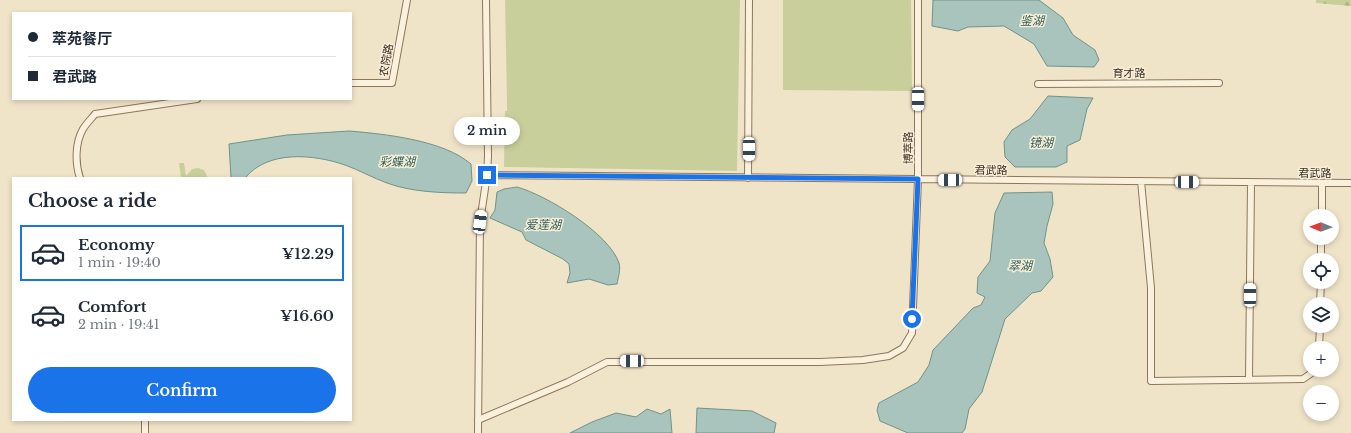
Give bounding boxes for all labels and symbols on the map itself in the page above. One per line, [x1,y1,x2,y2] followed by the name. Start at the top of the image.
[1020,13,1046,28] water label: 鉴湖
[376,43,396,77] street label: 农院路
[1113,66,1146,80] street label: 育才路
[912,87,924,111] car
[454,117,520,145] callout: 2 min
[901,132,915,165] street label: 博萃路
[1029,135,1055,150] water label: 镜湖
[743,137,755,161] car
[379,154,417,169] water label: 彩蝶湖
[974,163,1008,177] street label: 君武路
[478,166,496,184] route end
[1299,166,1332,180] street label: 君武路
[938,174,962,186] car
[1175,176,1199,188] car
[472,209,488,235] car
[1303,209,1339,245] north arrow
[525,217,563,232] water label: 爱莲湖
[1008,258,1034,273] water label: 翠湖
[1244,283,1256,307] car
[903,310,921,328] route start
[620,355,644,367] car

